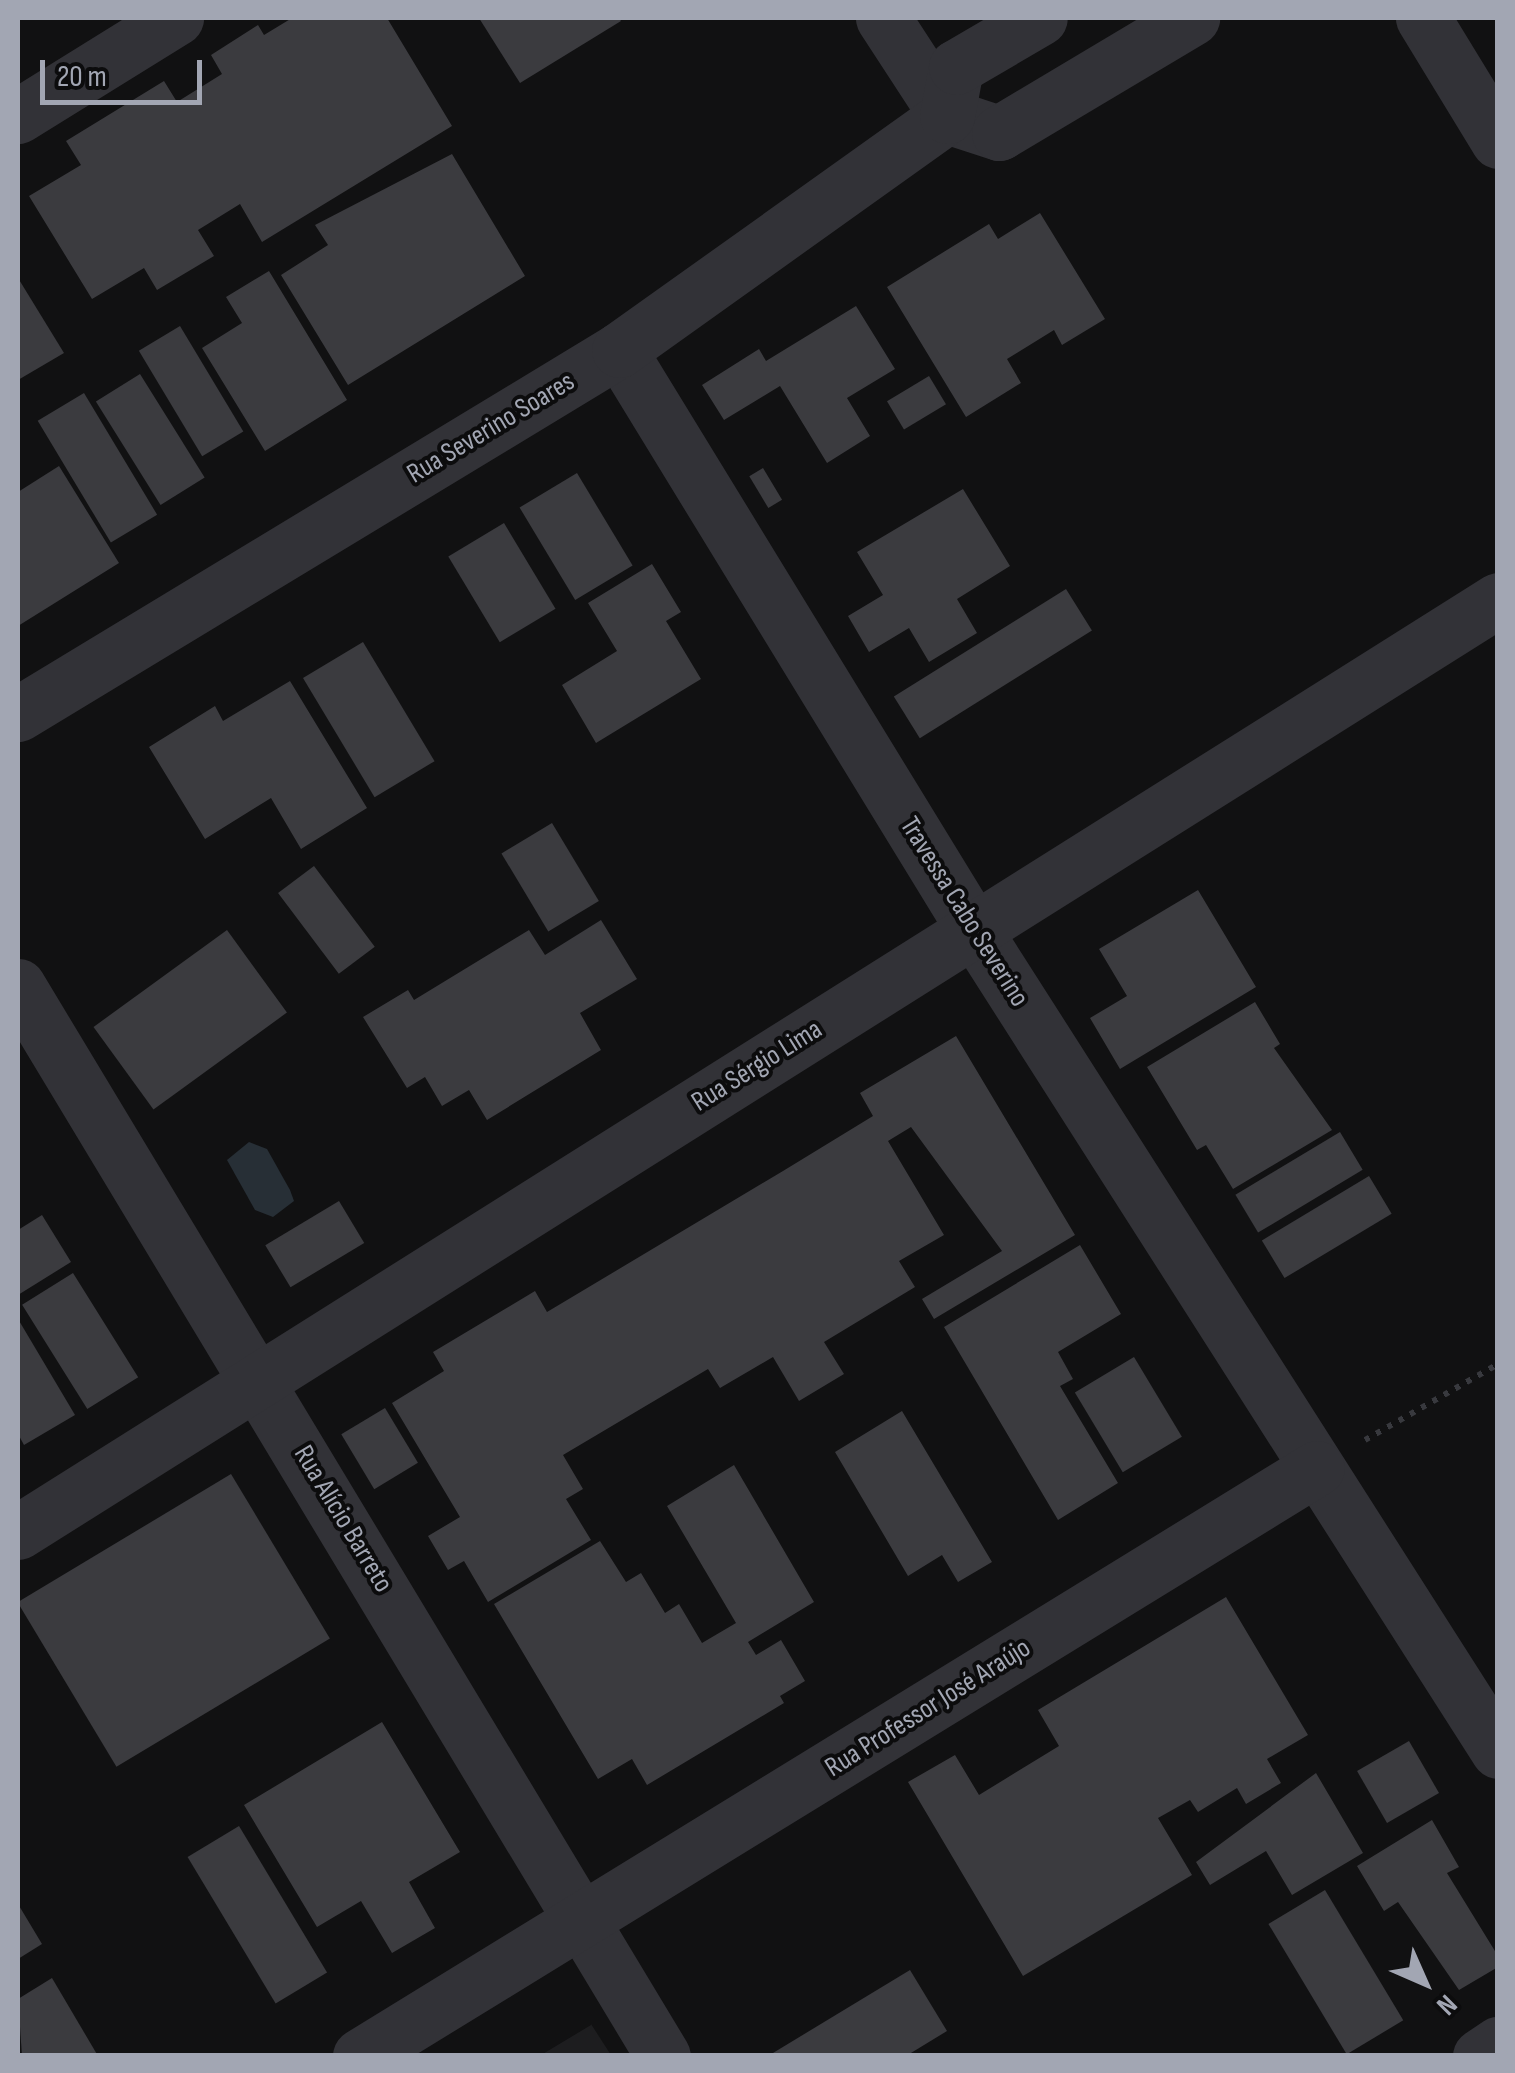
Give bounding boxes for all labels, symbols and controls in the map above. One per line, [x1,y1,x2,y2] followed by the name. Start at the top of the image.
[45,40,208,102] scale bar
[57,59,107,95] text: 20 m
[401,365,581,491] street label: Rua Severino Soares
[892,811,1036,1013] street label: Travessa Cabo Severino
[686,1013,828,1119] street label: Rua Sérgio Lima
[286,1440,400,1598] street label: Rua Alício Barreto
[819,1631,1037,1785] street label: Rua Professor José Araújo
[1375,1933,1475,2033] north arrow
[1430,1988,1464,2022] text: N

